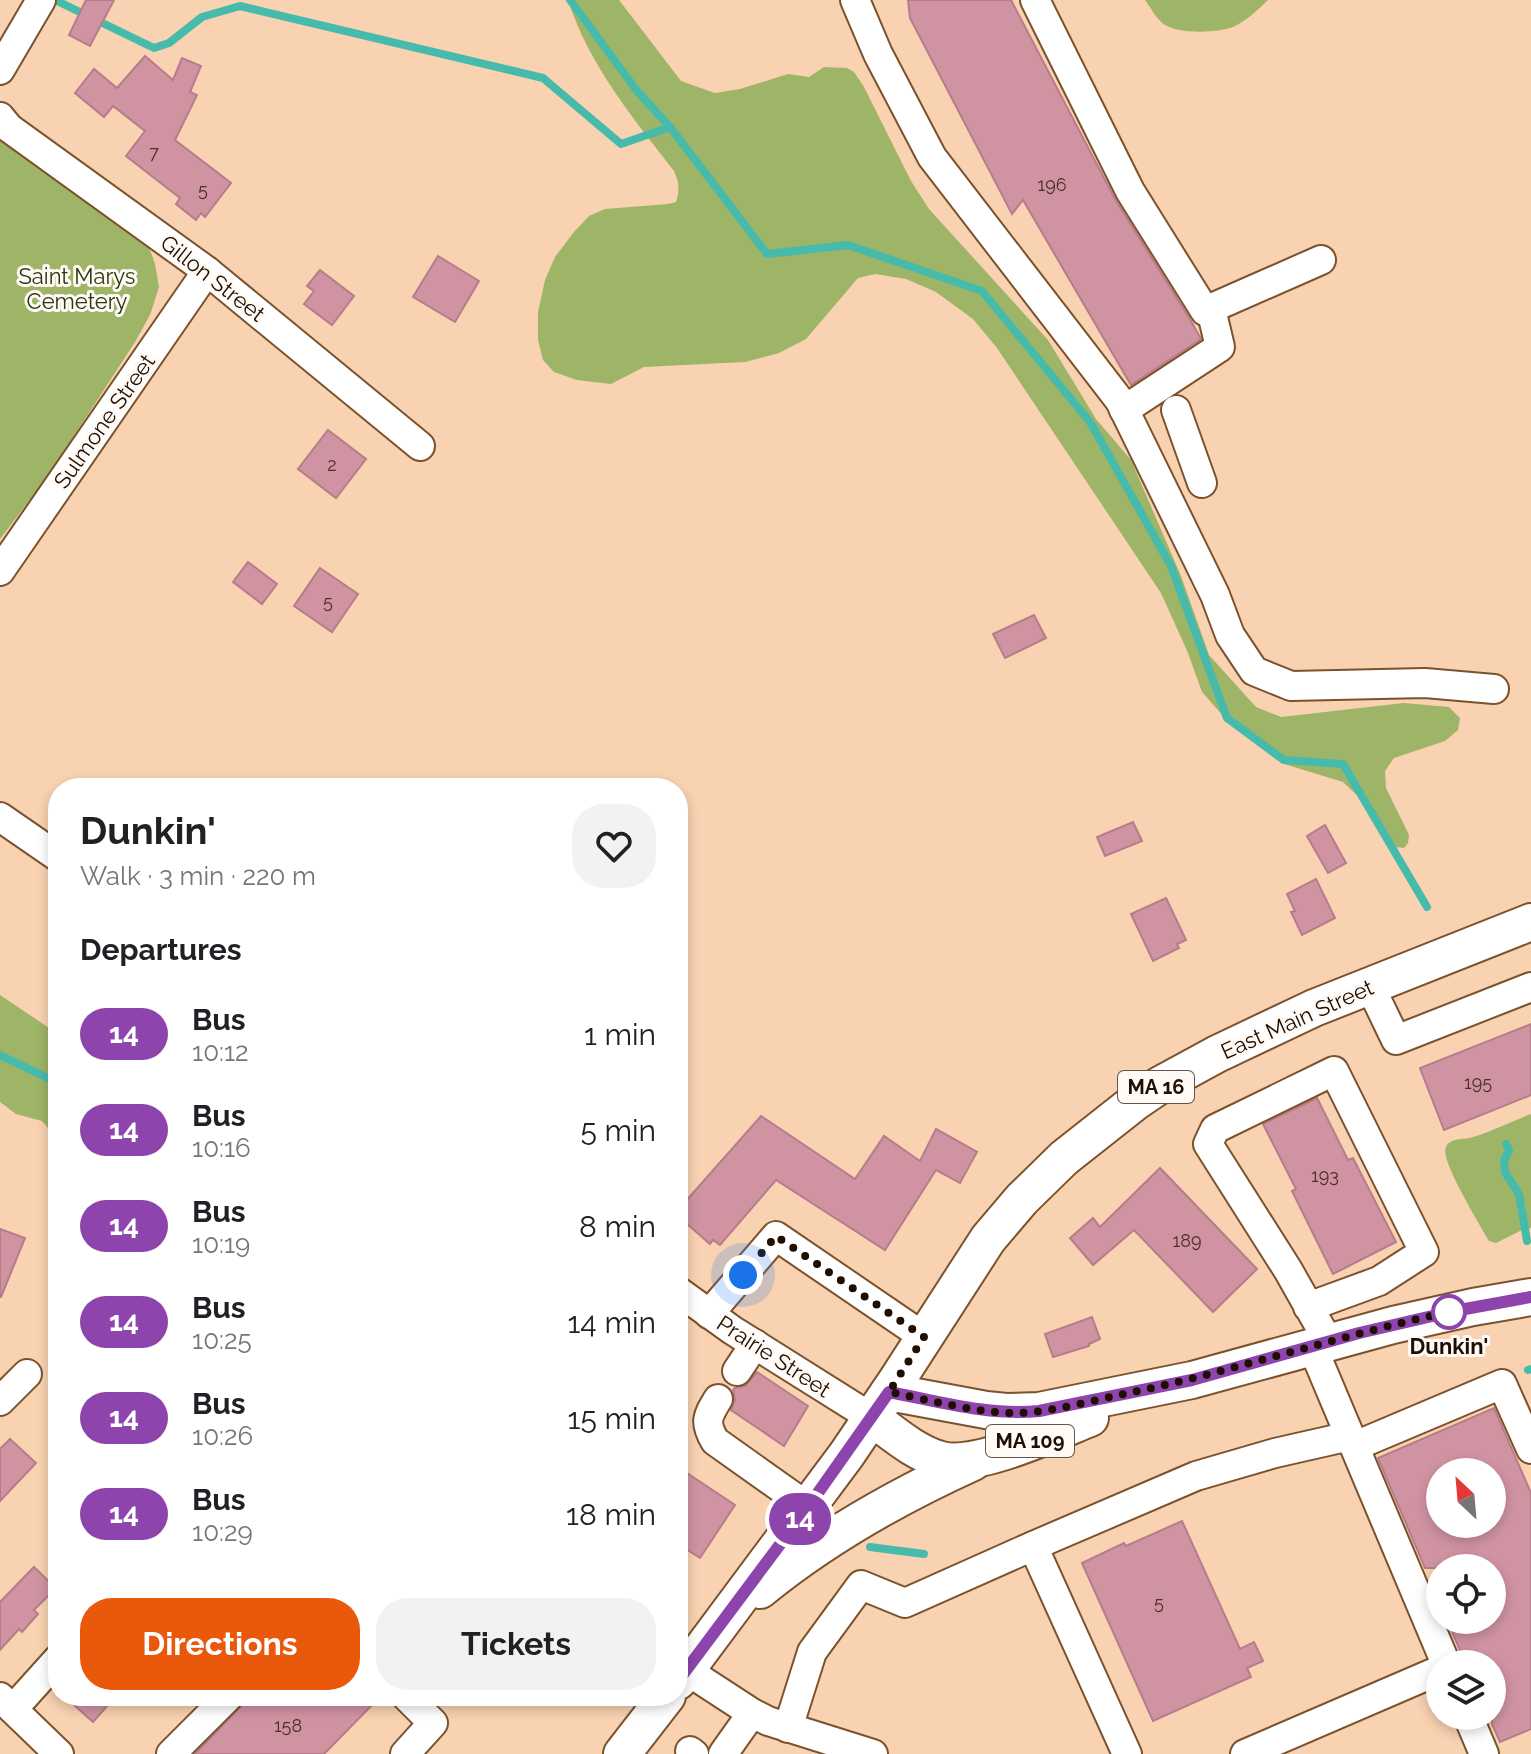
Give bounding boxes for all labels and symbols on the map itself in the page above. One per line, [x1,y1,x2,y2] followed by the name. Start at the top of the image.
[149,142,159,163] house number: 7
[1037,174,1067,195] house number: 196
[198,179,208,200] house number: 5
[156,229,271,327] street label: Gillon Street
[19,263,136,314] park label: Saint Marys Cemetery
[48,348,160,493] street label: Sulmone Street
[327,454,337,475] house number: 2
[323,591,333,612] house number: 5
[1217,973,1378,1064] street label: East Main Street
[1118,1071,1194,1103] road number: MA 16
[1464,1072,1492,1093] house number: 195
[1311,1165,1339,1186] house number: 193
[1173,1230,1201,1251] house number: 189
[723,1255,763,1295] your location
[1432,1295,1466,1329] marker: Dunkin'
[712,1310,836,1403] street label: Prairie Street
[1410,1333,1488,1359] place label: Dunkin'
[986,1425,1074,1457] road number: MA 109
[1426,1458,1506,1538] north arrow
[764,1493,836,1545] line badge: 14
[1154,1592,1164,1613] house number: 5
[274,1715,302,1736] house number: 158

